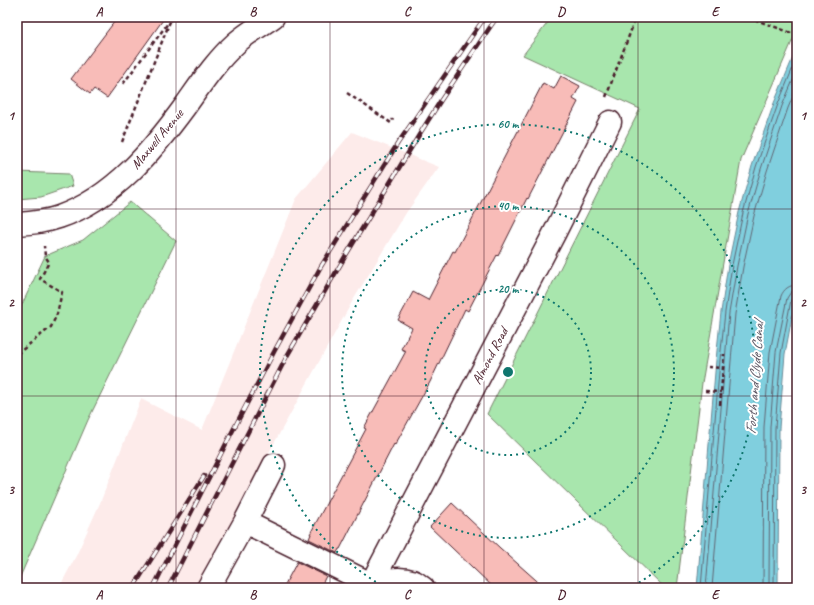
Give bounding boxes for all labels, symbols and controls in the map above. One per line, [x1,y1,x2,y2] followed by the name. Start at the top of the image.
[96,4,104,20] text: A
[250,4,258,20] text: B
[404,4,412,20] text: C
[557,4,566,20] text: D
[712,4,721,20] text: E
[127,104,188,172] street label: Maxwell Avenue
[8,108,16,124] text: 1
[800,108,808,124] text: 1
[498,116,520,132] text: 60 m
[498,198,519,214] text: 40 m
[498,281,519,297] text: 20 m
[8,295,15,311] text: 2
[800,295,807,311] text: 2
[742,316,769,435] water label: Forth and Clyde Canal
[468,323,513,387] street label: Almond Road
[501,365,515,379] centre of rings
[8,482,15,498] text: 3
[800,482,807,498] text: 3
[96,587,104,603] text: A
[250,587,258,603] text: B
[404,587,412,603] text: C
[557,587,566,603] text: D
[712,587,721,603] text: E

